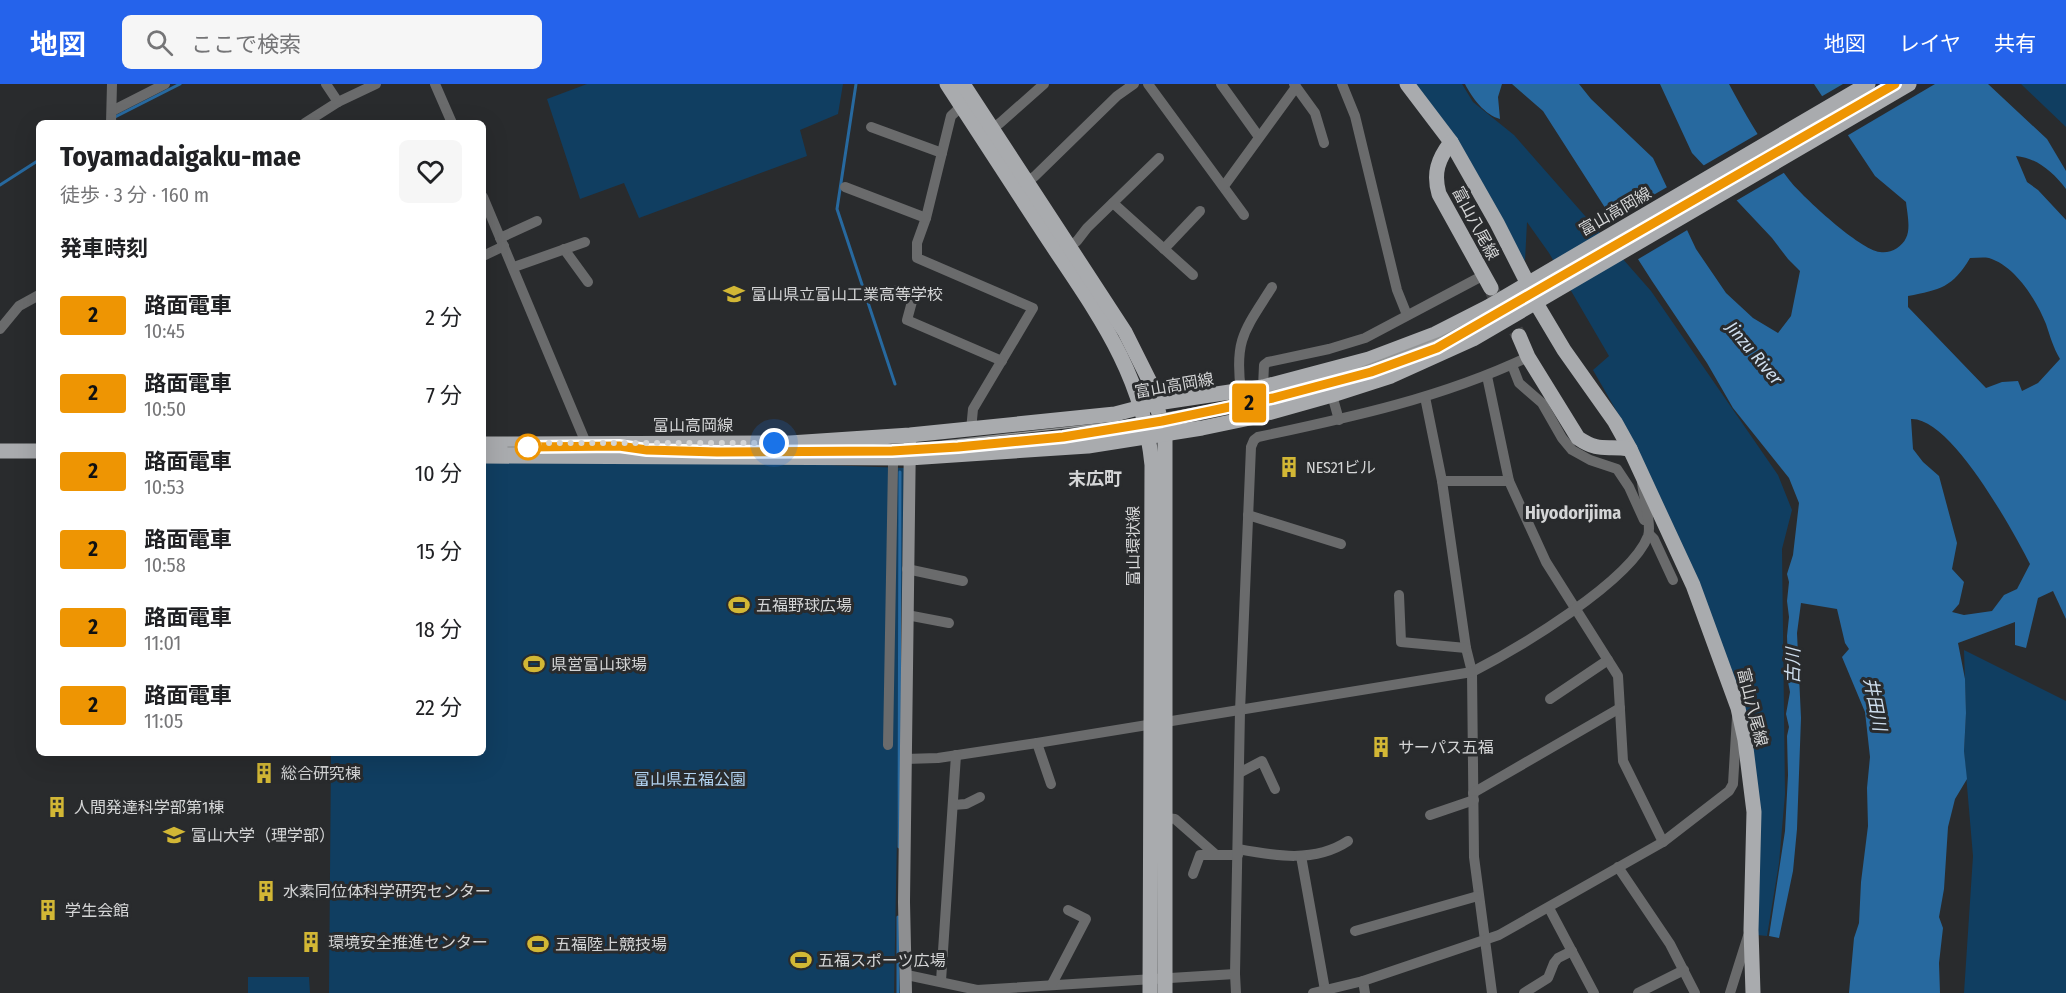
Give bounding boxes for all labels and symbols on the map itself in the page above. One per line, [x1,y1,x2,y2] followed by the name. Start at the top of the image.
[1448,183,1503,263] street label: 富山八尾線
[1576,183,1655,240] street label: 富山高岡線
[722,282,746,306] school or university icon: 富山県立富山工業高等学校
[751,285,943,304] place label: 富山県立富山工業高等学校
[1720,316,1787,390] water label: Jinzu River
[1133,369,1215,402] street label: 富山高岡線
[1230,384,1268,422] line badge: 2
[653,416,733,435] street label: 富山高岡線
[759,428,789,458] your location
[515,434,541,460] unlabelled marker
[1277,455,1301,479] building icon: NES21ビル
[1306,458,1376,477] place label: NES21ビル
[1068,468,1122,490] district label: 末広町
[1525,502,1621,524] district label: Hiyodorijima
[1124,506,1143,586] street label: 富山環状線
[727,593,751,617] sports icon: 五福野球広場
[756,596,852,615] place label: 五福野球広場
[1782,646,1804,684] water label: 古川
[522,652,546,676] sports icon: 県営富山球場
[551,655,647,674] place label: 県営富山球場
[1734,666,1771,748] street label: 富山八尾線
[1859,675,1891,735] water label: 井田川
[1369,735,1393,759] building icon: サーパス五福
[1398,738,1494,757] place label: サーパス五福
[252,761,276,785] building icon: 総合研究棟
[281,764,361,783] place label: 総合研究棟
[634,770,746,789] park label: 富山県五福公園
[45,795,69,819] building icon: 人間発達科学部第1棟
[74,798,224,817] place label: 人間発達科学部第1棟
[162,823,186,847] school or university icon: 富山大学（理学部）
[191,826,335,845] place label: 富山大学（理学部）
[254,879,278,903] building icon: 水素同位体科学研究センター
[283,882,491,901] place label: 水素同位体科学研究センター
[36,898,60,922] building icon: 学生会館
[65,901,129,920] place label: 学生会館
[299,930,323,954] building icon: 環境安全推進センター
[526,932,550,956] sports icon: 五福陸上競技場
[328,933,488,952] place label: 環境安全推進センター
[555,935,667,954] place label: 五福陸上競技場
[789,948,813,972] sports icon: 五福スポーツ広場
[818,951,946,970] place label: 五福スポーツ広場

